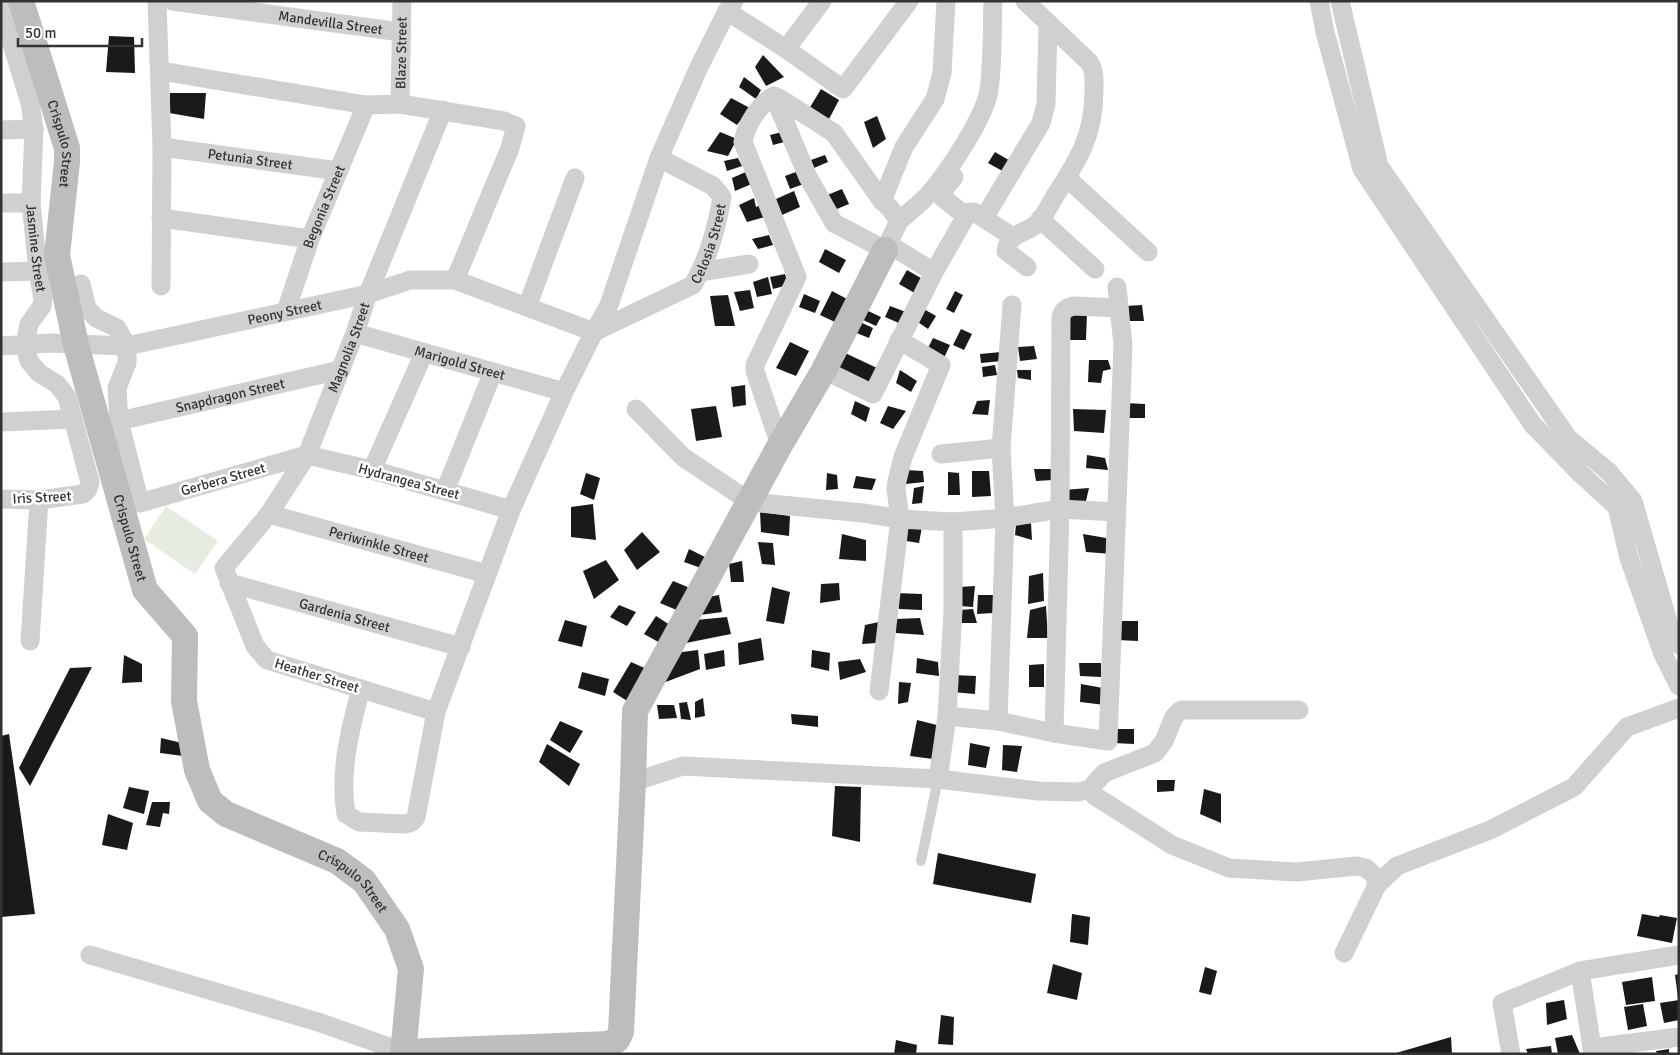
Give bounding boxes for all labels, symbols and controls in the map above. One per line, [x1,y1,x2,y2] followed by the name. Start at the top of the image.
[277,7,384,38] street label: Mandevilla Street
[18,15,141,47] scale bar
[392,17,411,89] street label: Blaze Street
[25,24,56,42] text: 50 m
[44,98,75,189] street label: Crispulo Street
[207,145,294,174] street label: Petunia Street
[300,163,349,250] street label: Begonia Street
[687,202,730,287] street label: Celosia Street
[22,203,50,293] street label: Jasmine Street
[246,296,323,329] street label: Peony Street
[324,300,374,395] street label: Magnolia Street
[413,342,507,384] street label: Marigold Street
[174,375,286,417] street label: Snapdragon Street
[179,459,268,500] street label: Gerbera Street
[356,460,461,503] street label: Hydrangea Street
[12,487,72,508] street label: Iris Street
[110,493,150,584] street label: Crispulo Street
[327,523,431,567] street label: Periwinkle Street
[297,595,392,636] street label: Gardenia Street
[272,655,361,696] street label: Heather Street
[315,846,391,916] street label: Crispulo Street

